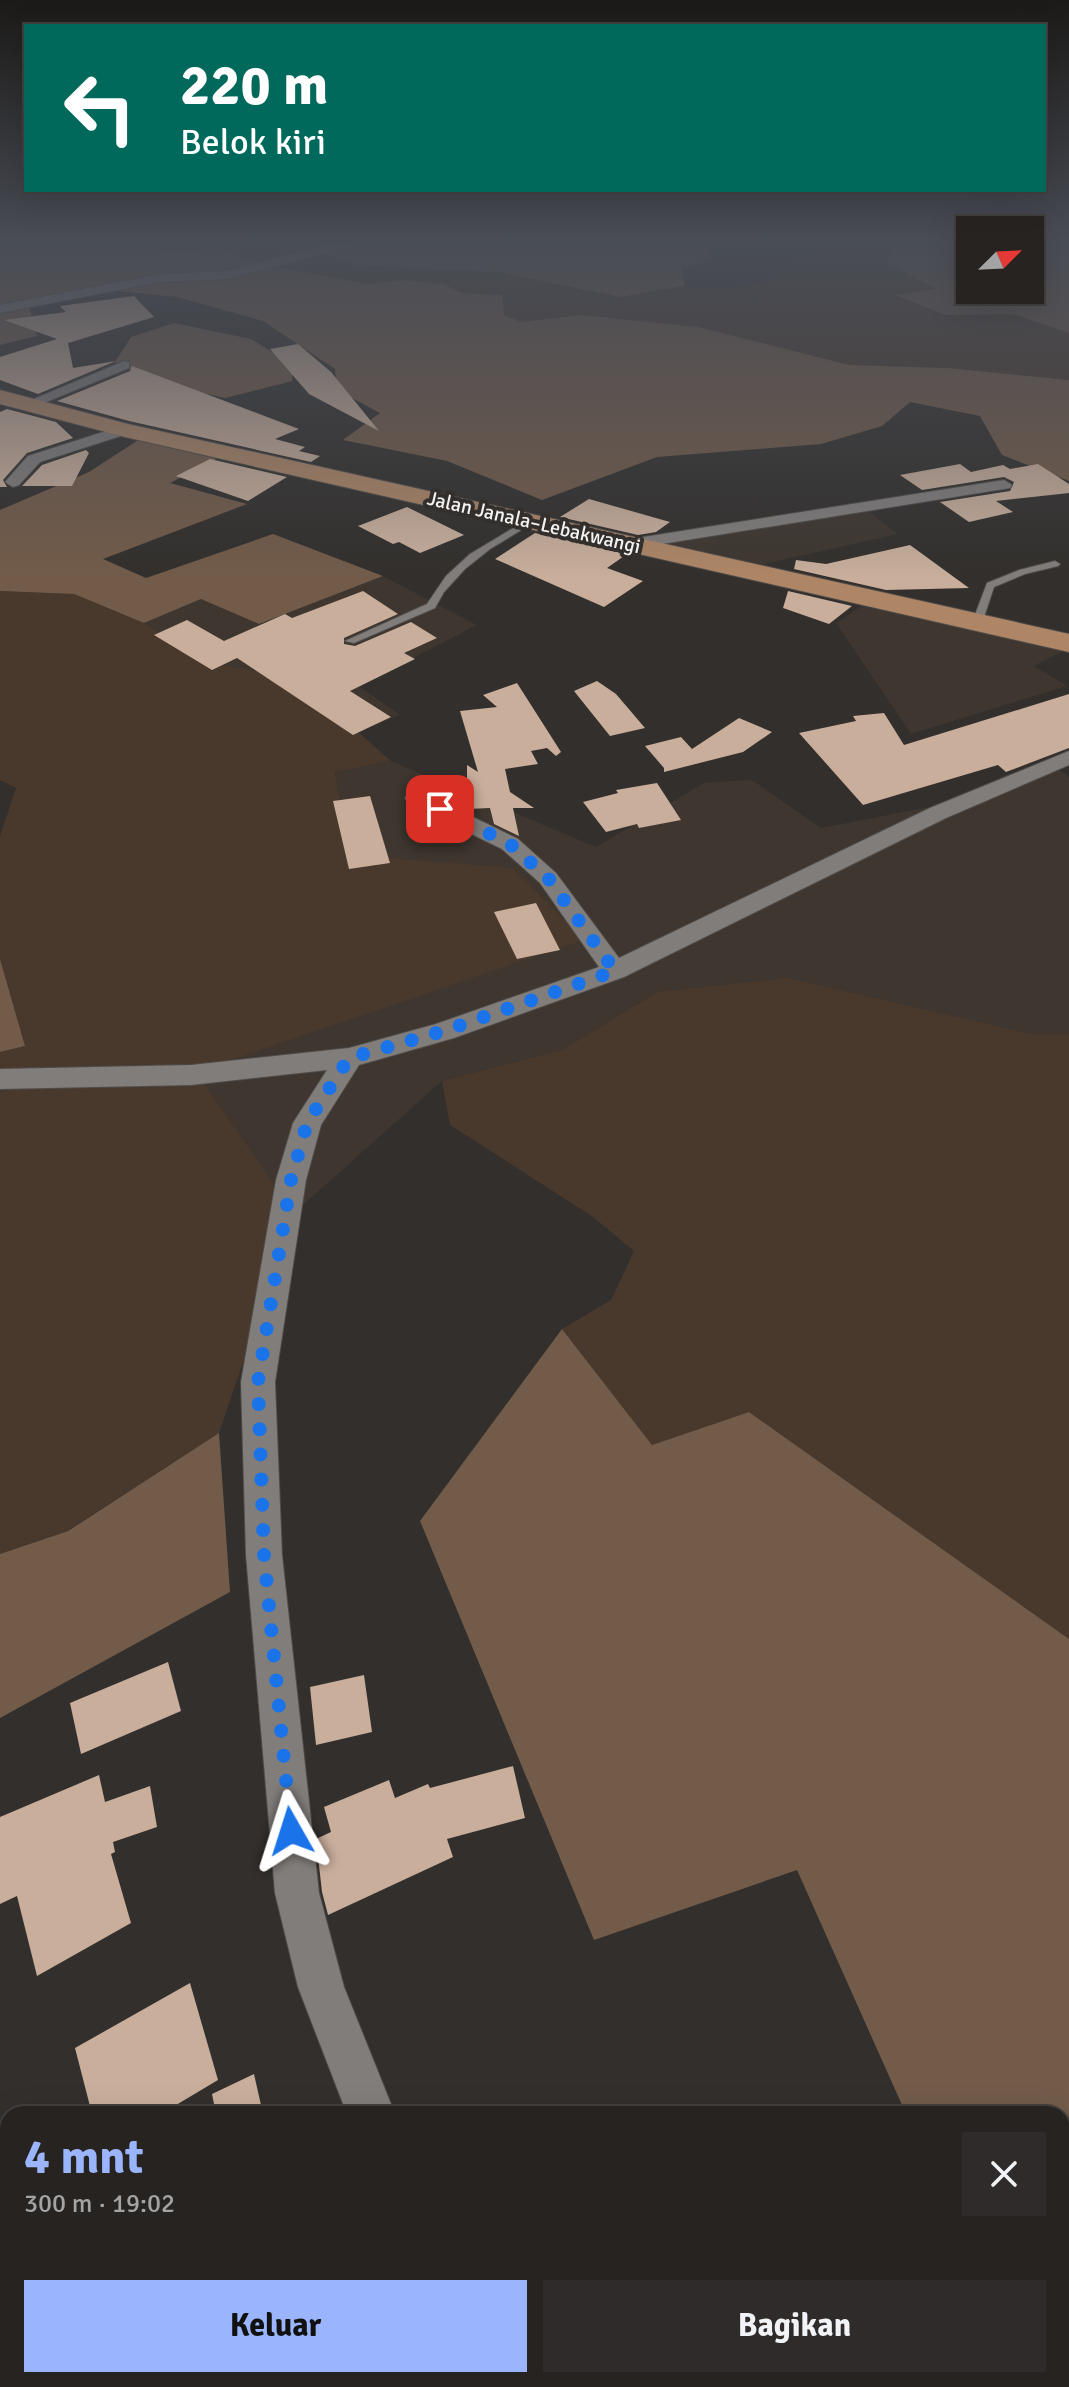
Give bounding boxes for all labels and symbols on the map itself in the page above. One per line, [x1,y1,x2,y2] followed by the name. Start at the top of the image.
[956,216,1044,304] north arrow
[425,486,643,559] street label: Jalan Janala–Lebakwangi
[406,775,474,843] pin
[249,1789,333,1873] position arrow

